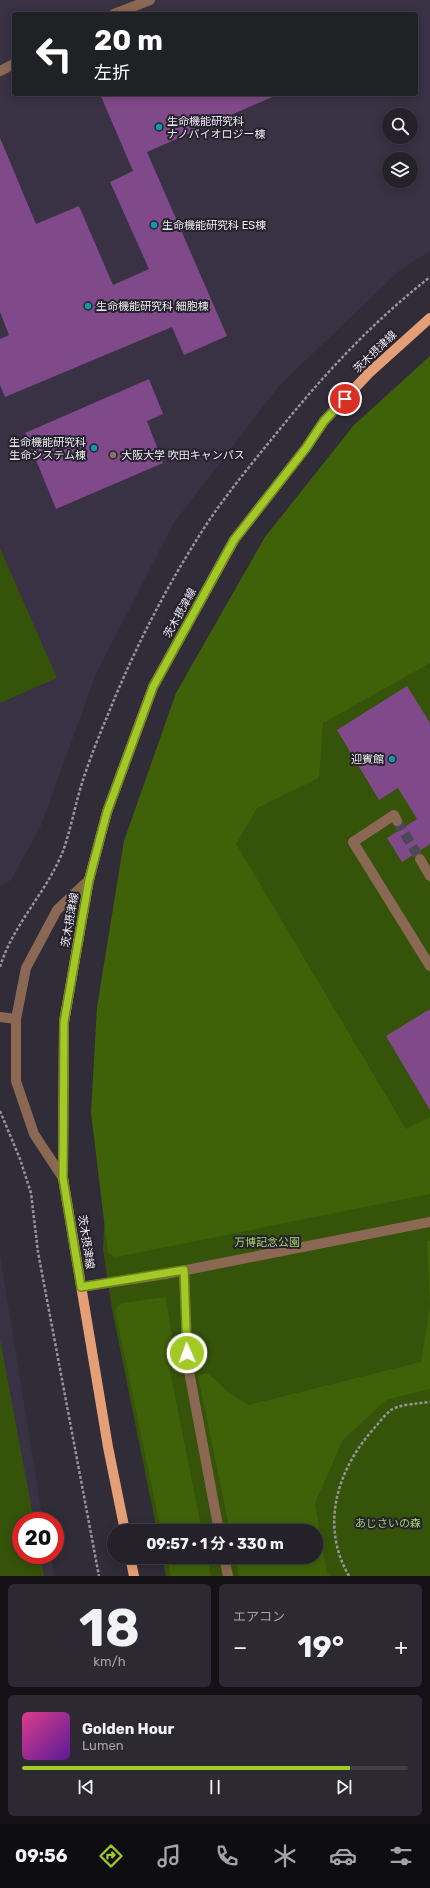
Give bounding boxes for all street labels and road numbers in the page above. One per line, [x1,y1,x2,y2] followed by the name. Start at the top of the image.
[351,328,399,376] street label: 茨木摂津線
[161,586,199,640] street label: 茨木摂津線
[59,892,81,948] street label: 茨木摂津線
[75,1214,97,1270] street label: 茨木摂津線

